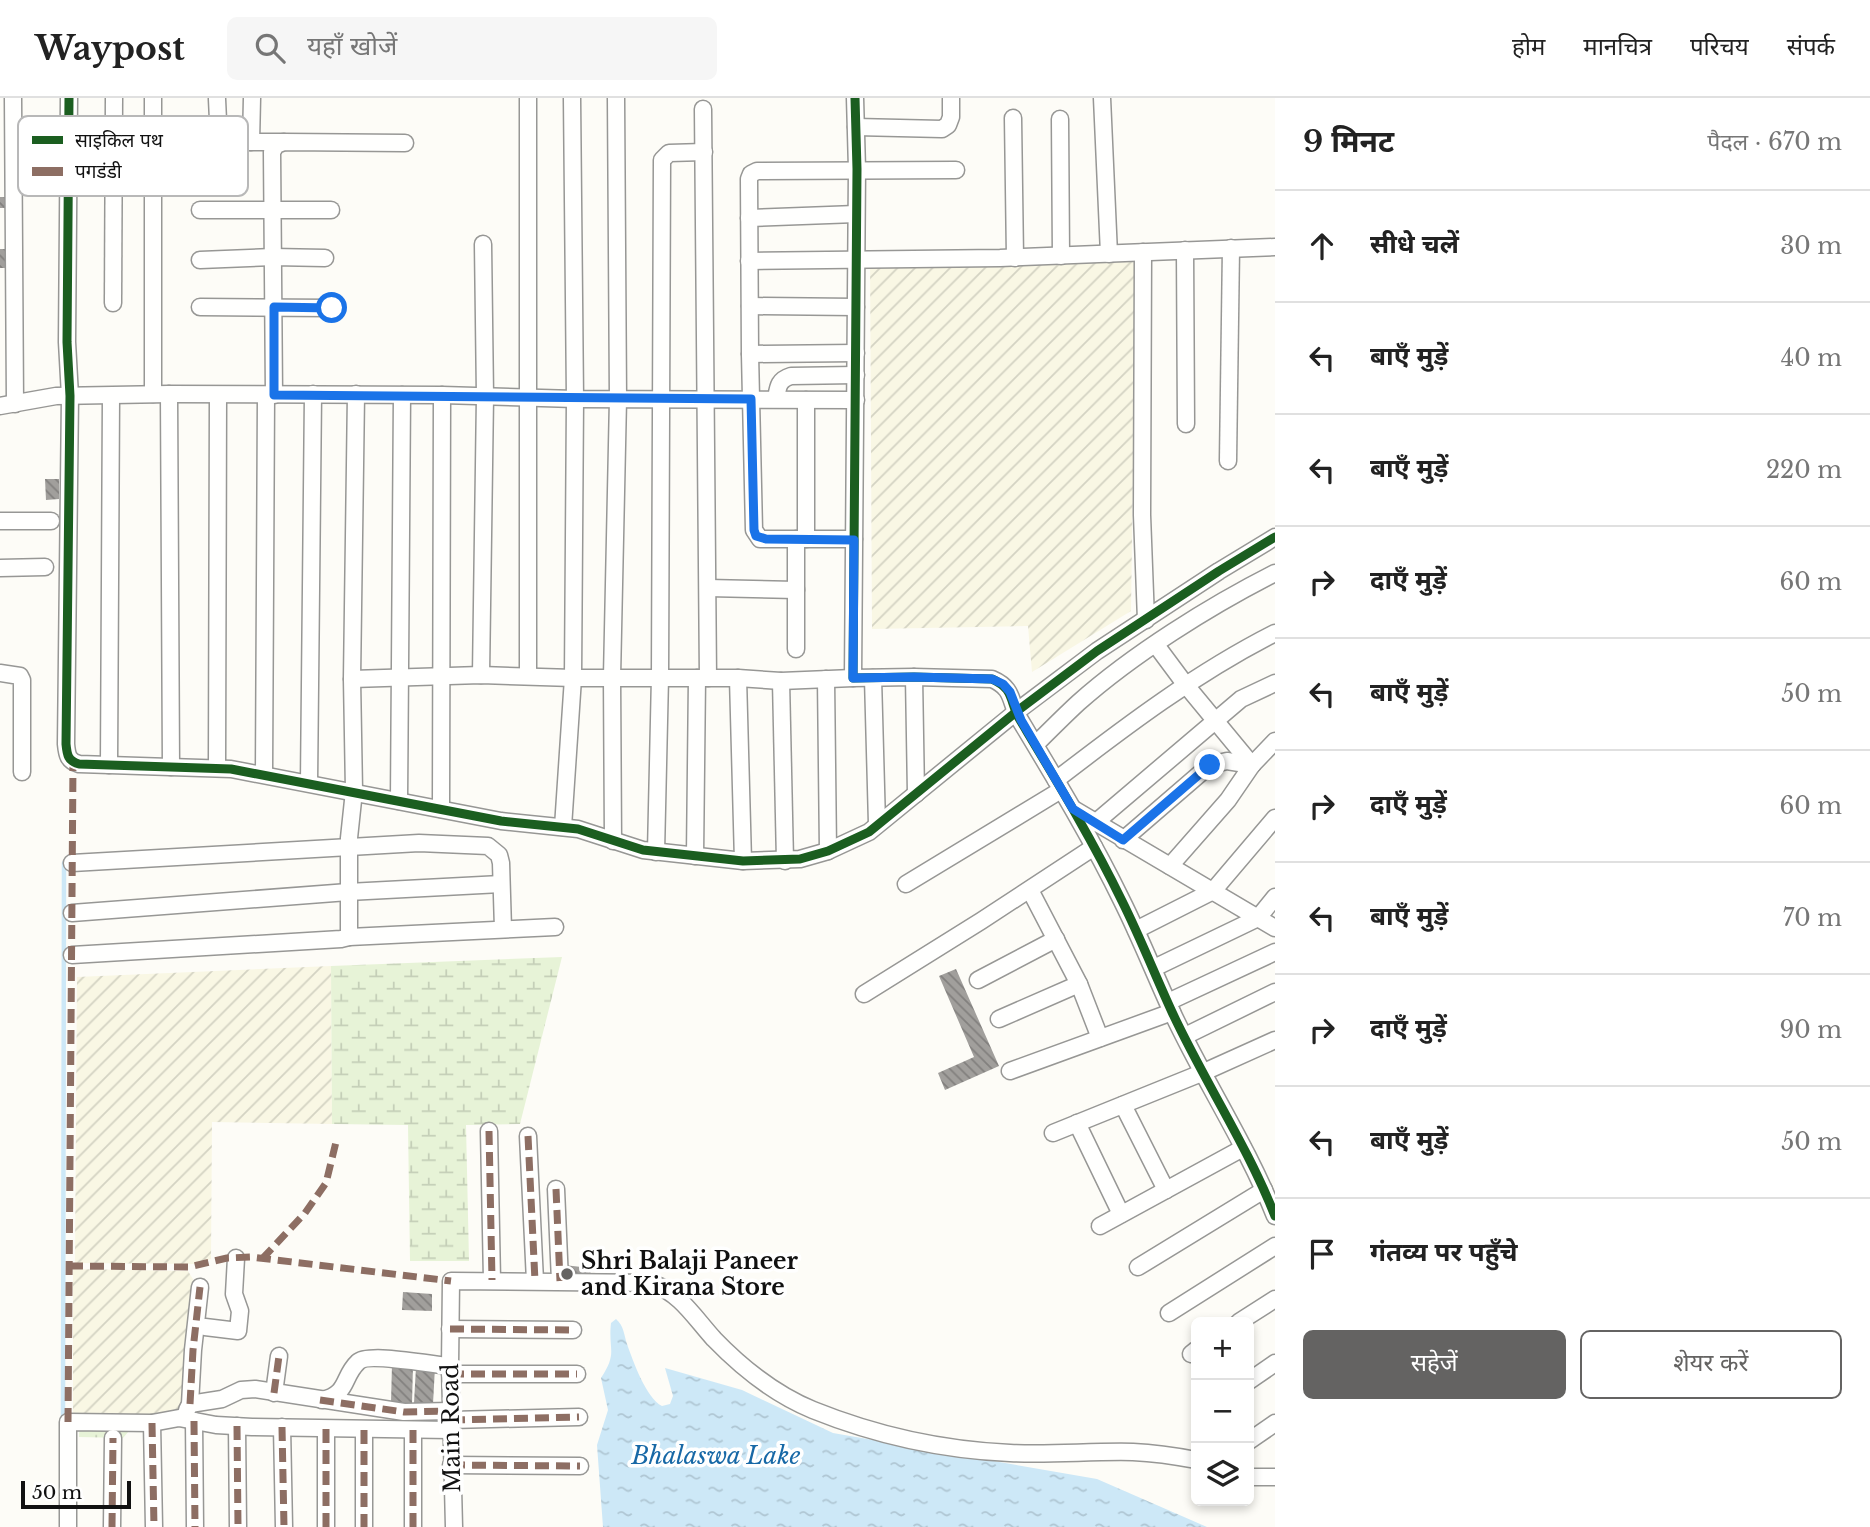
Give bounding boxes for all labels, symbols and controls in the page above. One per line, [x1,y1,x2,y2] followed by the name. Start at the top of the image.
[227,17,717,80] search box
[35,28,185,69] text: Waypost
[251,29,289,67] icon: search
[307,30,397,62] text: यहाँ खोजें
[1512,32,1545,61] text: होम
[1583,32,1652,61] text: मानचित्र
[1690,32,1749,61] text: परिचय
[1787,32,1835,61] text: संपर्क
[18,116,248,196] legend
[1303,123,1394,160] text: 9 मिनट
[1707,128,1842,156] text: पैदल · 670 m
[75,129,164,152] text: साइकिल पथ
[75,160,123,183] text: पगडंडी
[1303,227,1341,265] icon: ahead
[1370,228,1459,260] text: सीधे चलें
[1780,232,1842,260] text: 30 m
[316,292,347,323] route start
[1303,339,1341,377] icon: left
[1370,340,1448,372] text: बाएँ मुड़ें
[1781,344,1842,372] text: 40 m
[1303,451,1341,489] icon: left
[1370,452,1448,484] text: बाएँ मुड़ें
[1766,456,1842,484] text: 220 m
[1303,563,1341,601] icon: right
[1370,564,1447,596] text: दाएँ मुड़ें
[1780,568,1842,596] text: 60 m
[1303,675,1341,713] icon: left
[1370,676,1448,708] text: बाएँ मुड़ें
[1781,680,1842,708] text: 50 m
[1194,749,1225,780] route end
[1303,787,1341,825] icon: right
[1370,788,1447,820] text: दाएँ मुड़ें
[1780,792,1842,820] text: 60 m
[1303,899,1341,937] icon: left
[1370,900,1448,932] text: बाएँ मुड़ें
[1783,904,1842,932] text: 70 m
[1303,1011,1341,1049] icon: right
[1370,1012,1447,1044] text: दाएँ मुड़ें
[1780,1016,1842,1044] text: 90 m
[1303,1123,1341,1161] icon: left
[1370,1124,1448,1156] text: बाएँ मुड़ें
[1781,1128,1842,1156] text: 50 m
[1303,1235,1341,1273] icon: arrive
[1370,1236,1518,1268] text: गंतव्य पर पहुँचे
[581,1247,799,1301] place label: Shri Balaji Paneer and Kirana Store
[559,1266,575,1282] marker: Shri Balaji Paneer and Kirana Store
[1191,1317,1254,1506] map controls
[1191,1317,1254,1380] button: +
[1303,1330,1566,1399] button: सहेजें
[1580,1330,1842,1399] button: शेयर करें
[436,1363,466,1493] street label: Main Road
[1191,1380,1254,1443] button: −
[631,1441,800,1470] water label: Bhalaswa Lake
[1191,1443,1254,1506] button: layers
[21,1478,131,1510] scale bar
[32,1481,82,1504] text: 50 m

